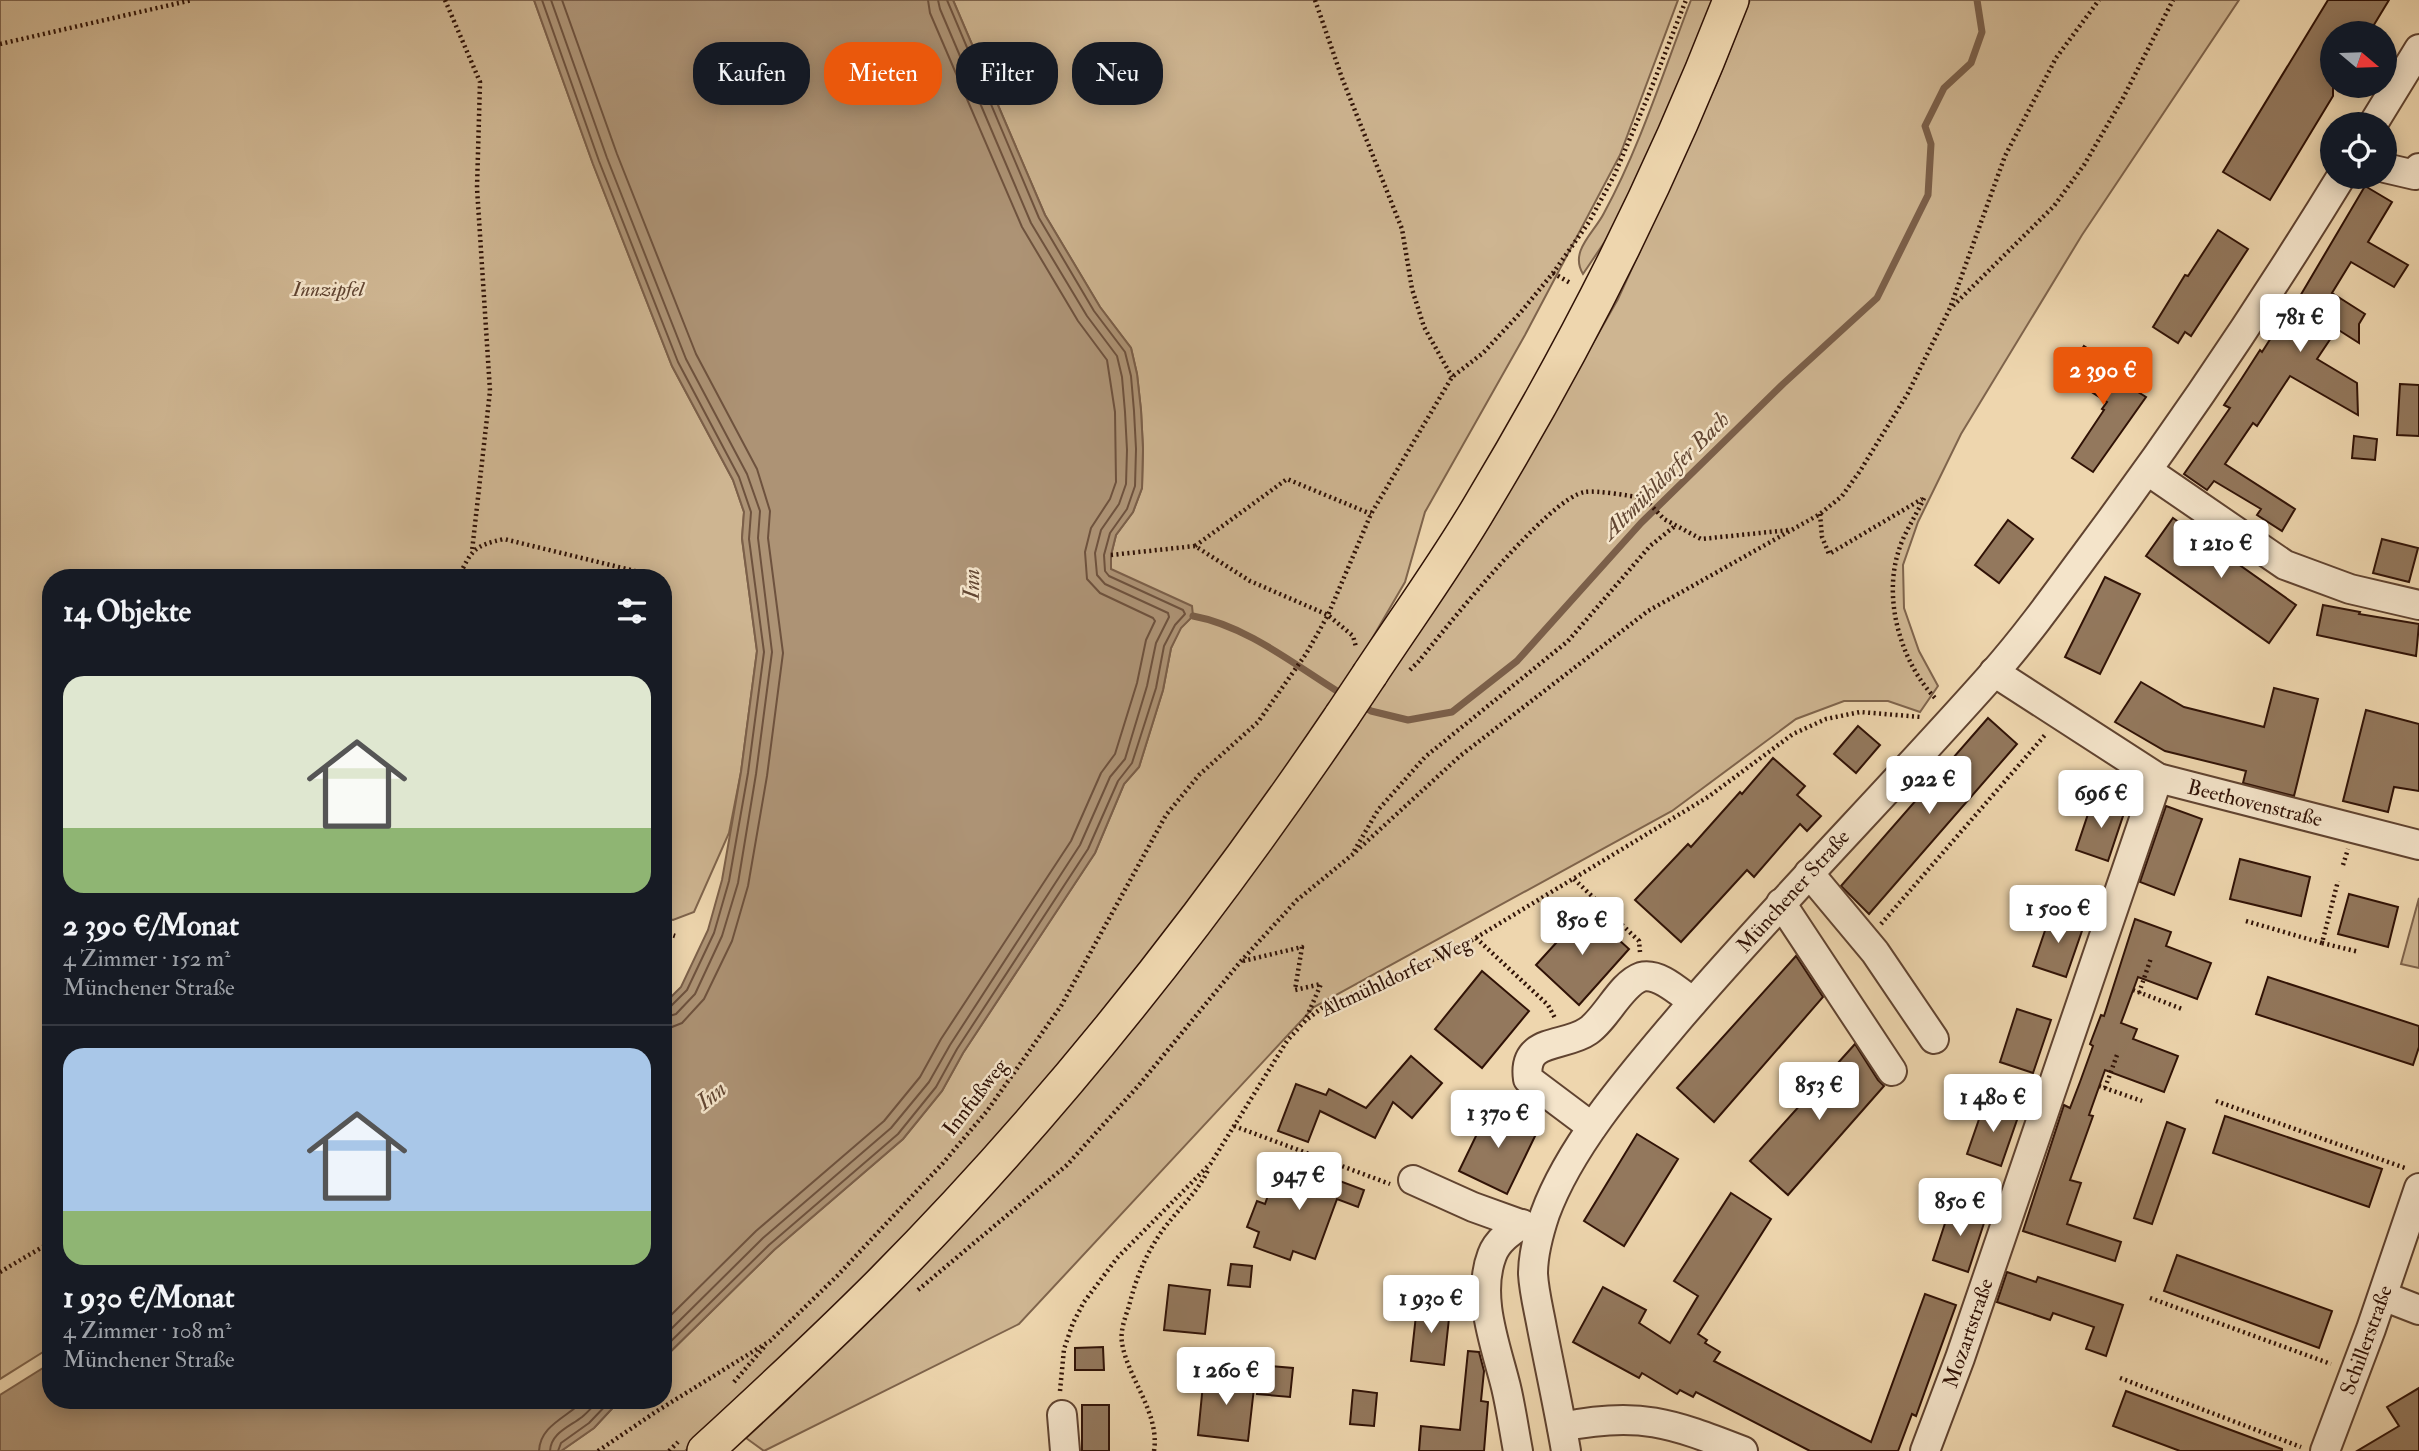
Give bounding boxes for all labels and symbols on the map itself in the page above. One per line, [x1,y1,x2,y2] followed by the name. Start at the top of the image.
[2320,21,2398,98] north arrow
[291,276,366,303] park label: Innzipfel
[2251,294,2349,354] pin: 781 €
[2038,348,2168,407] pin: 2 390 €
[1593,405,1735,548] water label: Altmühldorfer Bach
[2156,520,2286,580] pin: 1 210 €
[957,568,986,601] water label: Inn
[1880,756,1978,816] pin: 922 €
[2052,770,2150,830] pin: 696 €
[2185,774,2325,833] street label: Beethovenstraße
[1731,824,1856,959] street label: Münchener Straße
[1993,886,2123,945] pin: 1 500 €
[1533,898,1631,957] pin: 850 €
[1316,929,1476,1024] street label: Altmühldorfer Weg
[937,1053,1014,1141] street label: Innfußweg
[1770,1062,1868,1122] pin: 853 €
[690,1074,732,1117] water label: Inn
[1928,1074,2058,1134] pin: 1 480 €
[1433,1090,1563,1150] pin: 1 370 €
[1250,1152,1348,1212] pin: 947 €
[1911,1178,2009,1238] pin: 850 €
[1937,1275,2000,1391] street label: Mozartstraße
[1366,1276,1496,1335] pin: 1 930 €
[2334,1281,2399,1399] street label: Schillerstraße
[1161,1348,1291,1407] pin: 1 260 €

